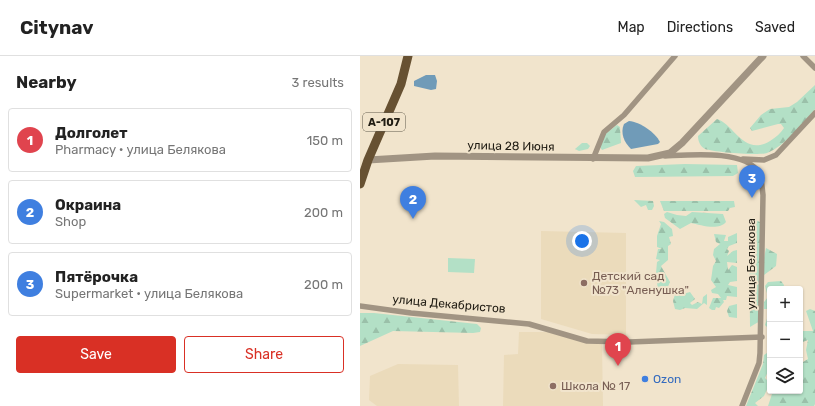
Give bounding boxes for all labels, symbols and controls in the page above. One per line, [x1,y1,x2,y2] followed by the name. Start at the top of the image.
[20,16,93,39] text: Citynav
[618,19,645,36] text: Map
[667,19,733,36] text: Directions
[755,19,795,36] text: Saved
[16,72,77,92] text: Nearby
[292,75,344,90] text: 3 results
[363,113,405,131] road number: А-107
[55,124,127,142] text: Долголет
[27,133,33,148] text: 1
[307,133,343,148] text: 150 m
[467,138,555,154] street label: улица 28 Июня
[55,142,226,157] text: Pharmacy · улица Белякова
[739,165,765,198] pin: 3
[400,186,426,219] pin: 2
[55,196,121,214] text: Окраина
[26,205,34,220] text: 2
[304,205,343,220] text: 200 m
[55,214,86,229] text: Shop
[744,218,758,310] street label: улица Белякова
[572,231,592,251] your location
[55,268,138,286] text: Пятёрочка
[592,269,689,297] place label: Детский сад №73 "Аленушка"
[26,277,34,292] text: 3
[304,277,343,292] text: 200 m
[579,278,589,288] marker: Детский сад №73 "Аленушка"
[55,286,243,301] text: Supermarket · улица Белякова
[767,286,803,394] map controls
[767,286,803,322] button: +
[392,292,506,316] street label: улица Декабристов
[767,322,803,358] button: −
[605,333,631,366] pin: 1
[16,336,176,373] button: Save
[184,336,344,373] button: Share
[767,358,803,394] button: layers
[653,372,681,386] place label: Ozon
[640,374,650,384] marker: Ozon
[561,379,630,393] place label: Школа № 17
[548,381,558,391] marker: Школа № 17

